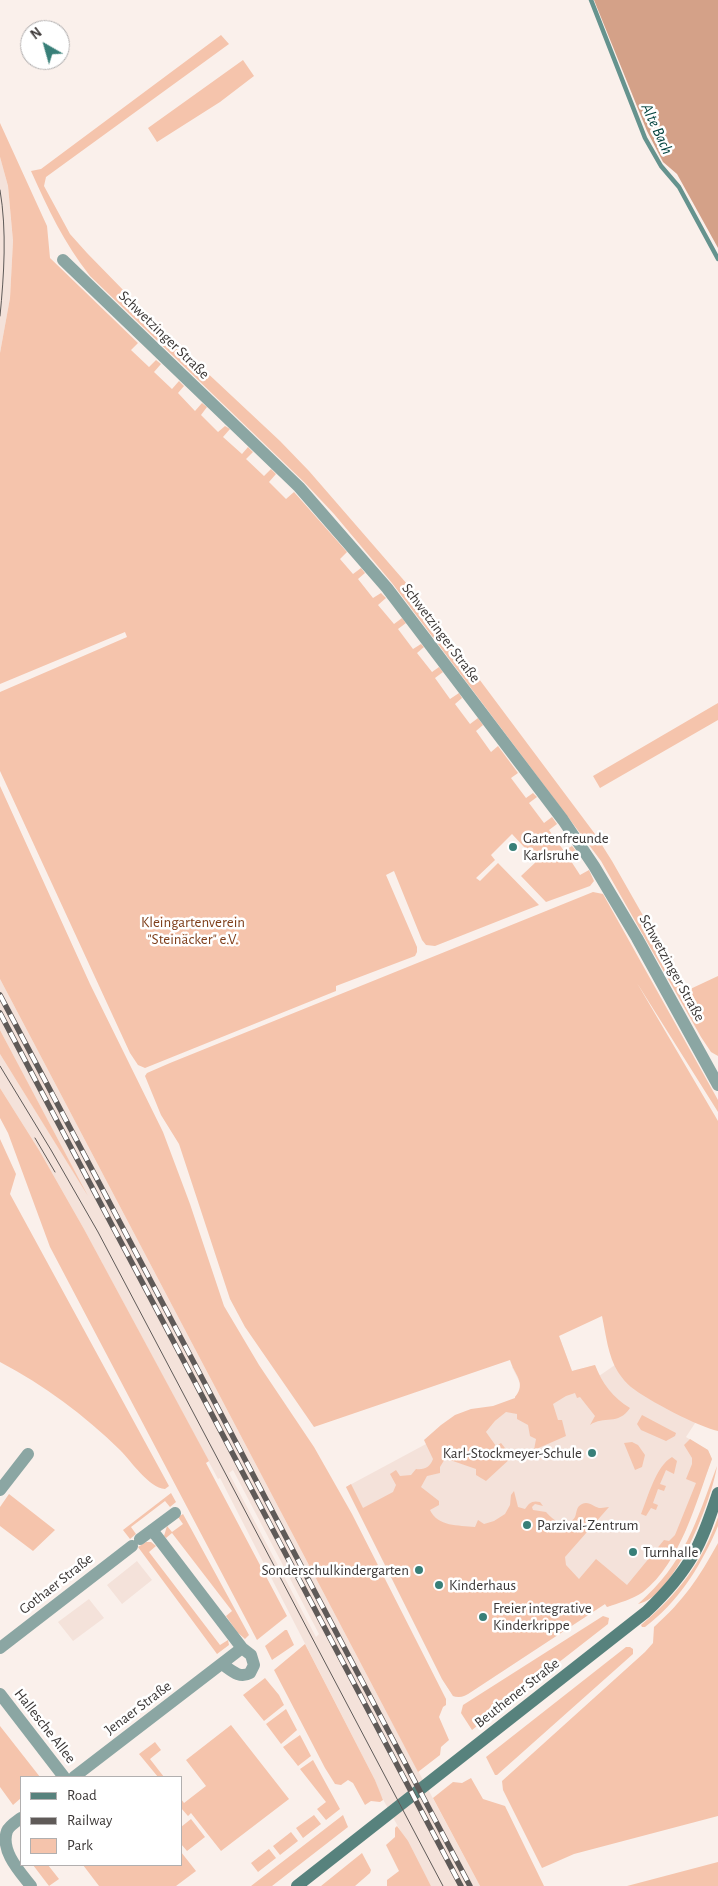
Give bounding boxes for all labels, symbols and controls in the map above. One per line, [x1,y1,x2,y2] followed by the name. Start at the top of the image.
[20,20,70,70] north arrow
[28,25,45,42] text: N
[637,101,677,157] water label: Alte Bach
[115,287,213,383] street label: Schwetzinger Straße
[398,580,484,686] street label: Schwetzinger Straße
[523,829,609,864] place label: Gartenfreunde Karlsruhe
[507,841,519,853] marker: Gartenfreunde Karlsruhe
[635,911,709,1025] street label: Schwetzinger Straße
[141,913,245,948] park label: Kleingartenverein "Steinäcker" e.V.
[443,1444,582,1462] place label: Karl-Stockmeyer-Schule
[586,1447,598,1459] marker: Karl-Stockmeyer-Schule
[537,1516,639,1534] place label: Parzival-Zentrum
[521,1519,533,1531] marker: Parzival-Zentrum
[643,1543,698,1561] place label: Turnhalle
[627,1546,639,1558] marker: Turnhalle
[16,1550,96,1618] street label: Gothaer Straße
[262,1561,409,1579] place label: Sonderschulkindergarten
[413,1564,425,1576] marker: Sonderschulkindergarten
[449,1576,516,1594] place label: Kinderhaus
[433,1579,445,1591] marker: Kinderhaus
[493,1599,592,1634] place label: Freier integrative Kinderkrippe
[477,1611,489,1623] marker: Freier integrative Kinderkrippe
[471,1654,563,1732] street label: Beuthener Straße
[101,1677,175,1739] street label: Jenaer Straße
[10,1685,80,1767] street label: Hallesche Allee
[20,1776,182,1866] legend
[67,1788,97,1803] text: Road
[67,1813,112,1828] text: Railway
[67,1838,93,1853] text: Park

